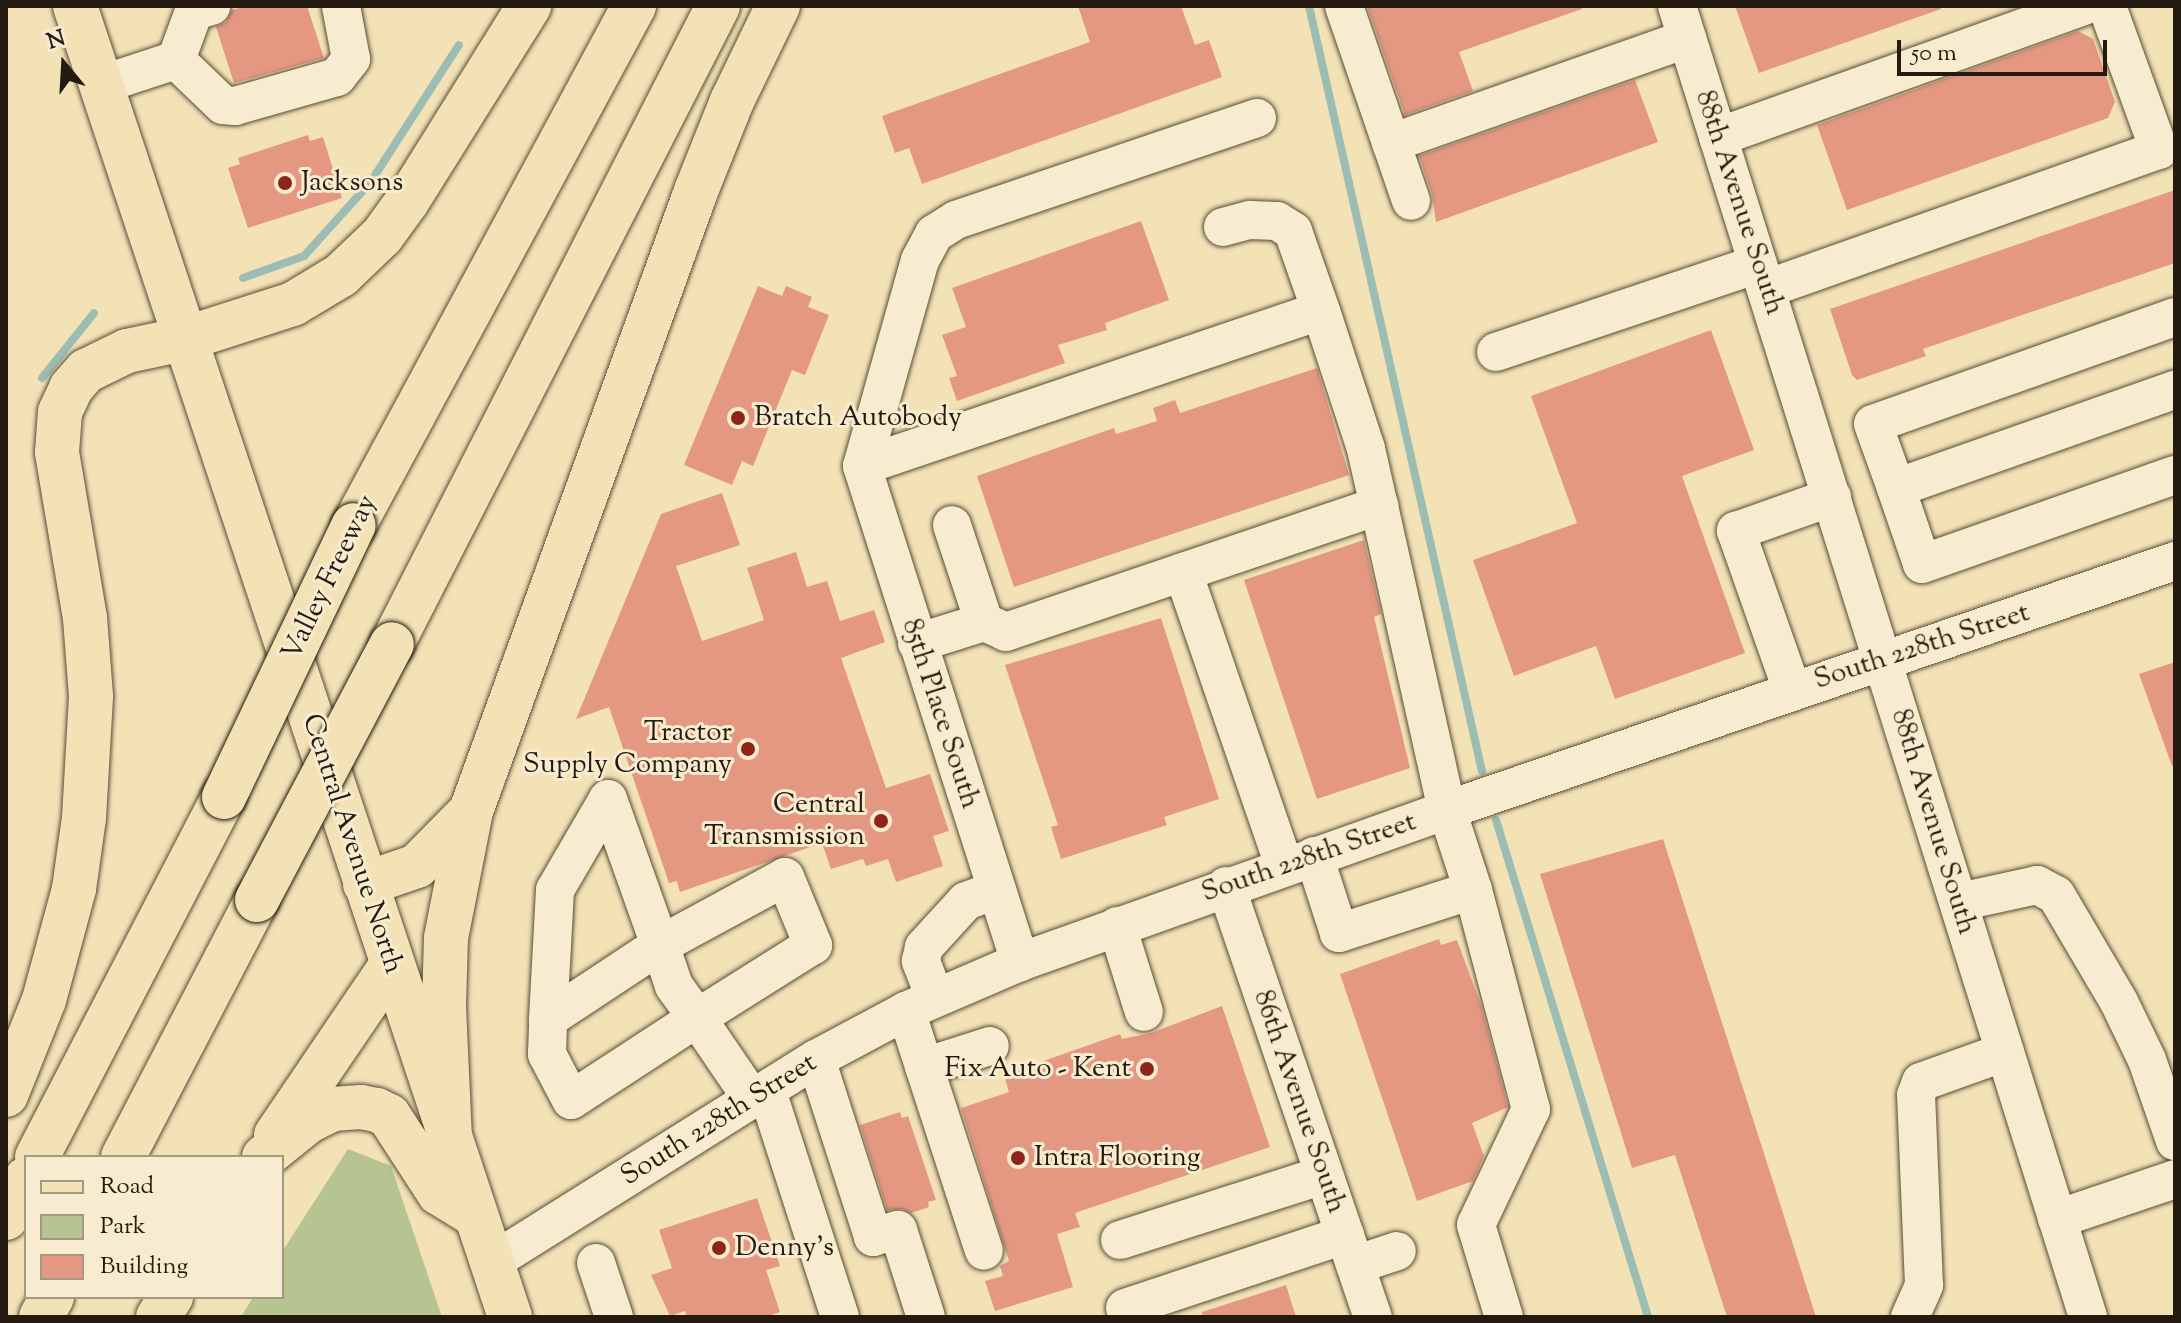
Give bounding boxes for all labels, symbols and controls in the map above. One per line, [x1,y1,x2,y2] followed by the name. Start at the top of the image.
[43,23,70,59] text: N
[24,24,104,104] north arrow
[1901,24,2111,74] scale bar
[1911,37,1957,71] text: 50 m
[1687,87,1791,319] street label: 88th Avenue South
[301,166,403,200] place label: Jacksons
[276,174,294,192] marker: Jacksons
[754,401,962,435] place label: Bratch Autobody
[729,409,747,427] marker: Bratch Autobody
[275,490,385,666] street label: Valley Freeway
[1810,596,2034,698] street label: South 228th Street
[894,615,986,813] street label: 85th Place South
[1883,705,1983,939] street label: 88th Avenue South
[294,710,410,978] street label: Central Avenue North
[523,716,732,782] place label: Tractor Supply Company
[739,740,757,758] marker: Tractor Supply Company
[704,788,865,854] place label: Central Transmission
[1197,806,1421,910] street label: South 228th Street
[872,812,890,830] marker: Central Transmission
[1245,986,1353,1218] street label: 86th Avenue South
[615,1046,823,1194] street label: South 228th Street
[944,1052,1131,1086] place label: Fix Auto - Kent
[1138,1060,1156,1078] marker: Fix Auto - Kent
[1034,1141,1200,1175] place label: Intra Flooring
[1009,1149,1027,1167] marker: Intra Flooring
[24,1155,284,1299] legend
[100,1170,154,1204] text: Road
[100,1210,146,1244] text: Park
[735,1231,834,1265] place label: Denny's
[710,1239,728,1257] marker: Denny's
[100,1250,188,1284] text: Building

